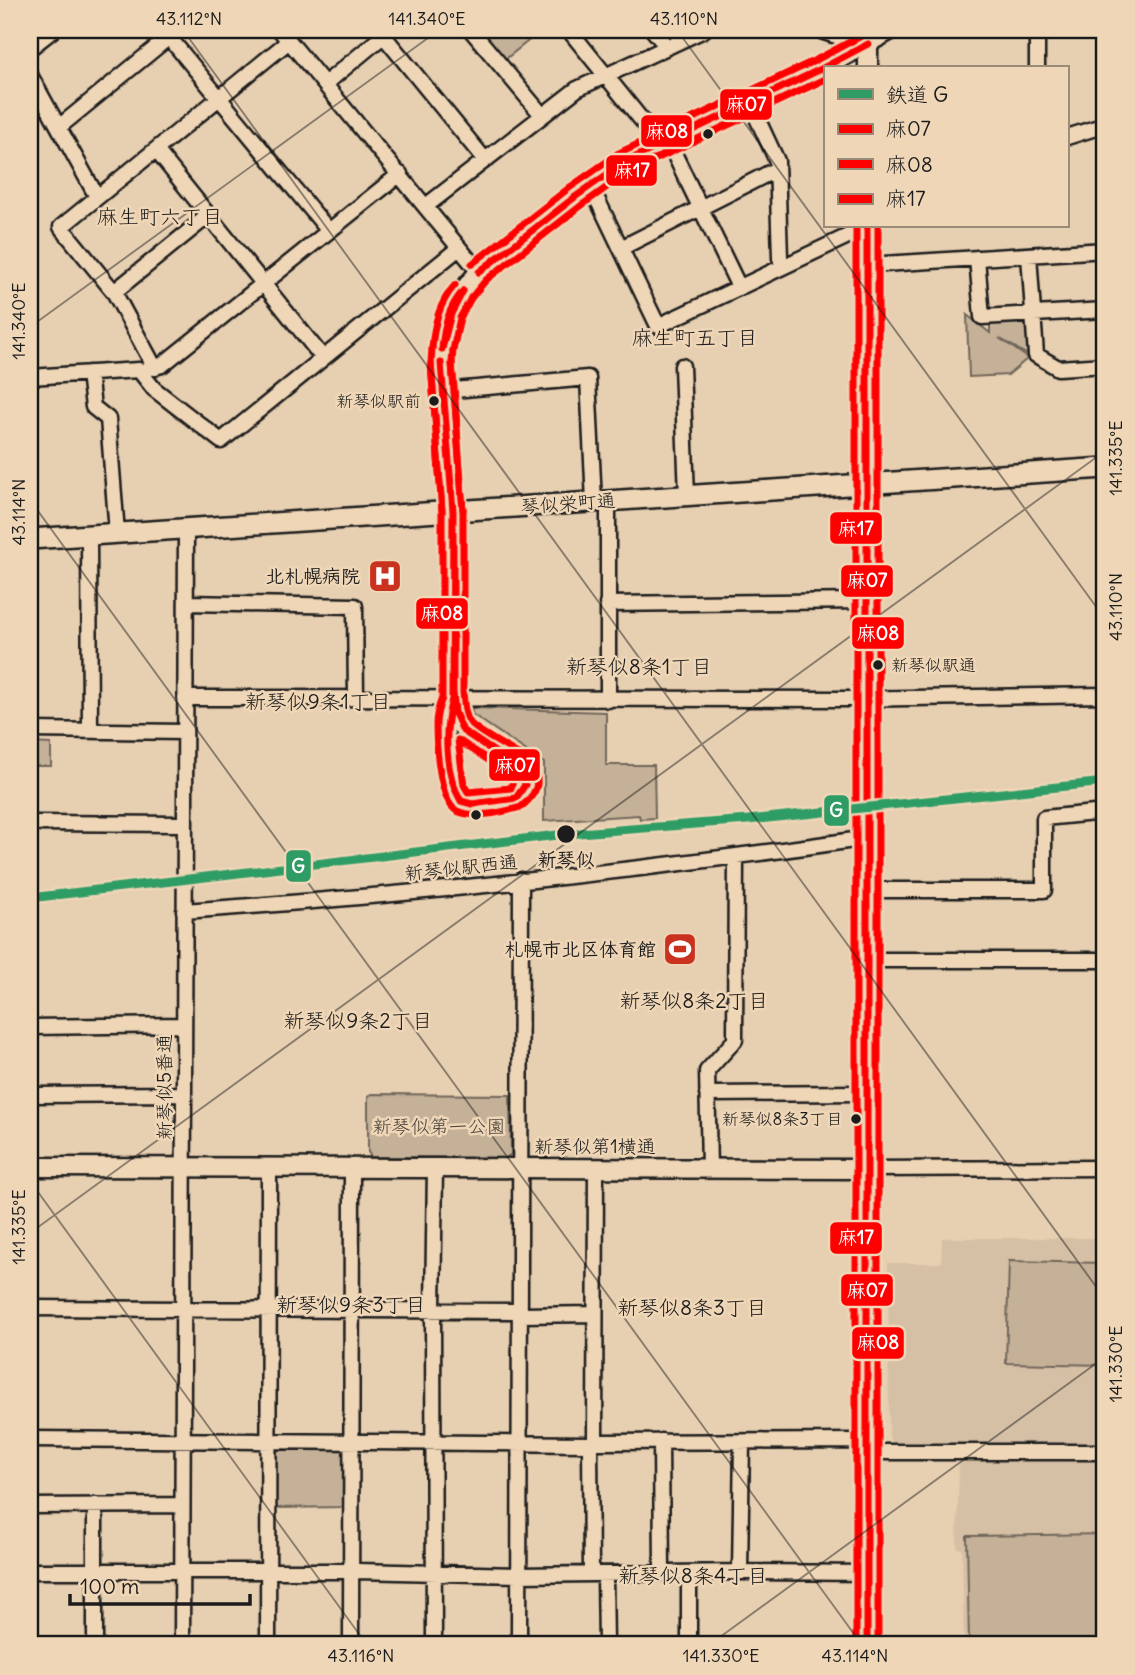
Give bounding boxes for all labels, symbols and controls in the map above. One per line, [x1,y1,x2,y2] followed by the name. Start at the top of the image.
[156,7,222,30] text: 43.112°N
[388,7,466,30] text: 141.340°E
[650,7,718,30] text: 43.110°N
[824,66,1068,228] legend
[886,81,948,108] text: 鉄道 G
[719,88,773,121] line badge: 麻07
[726,92,767,116] text: 麻07
[640,114,693,148] line badge: 麻08
[886,115,931,142] text: 麻07
[646,119,688,143] text: 麻08
[701,127,715,141] unlabelled marker
[886,151,933,178] text: 麻08
[605,154,658,187] line badge: 麻17
[614,158,651,182] text: 麻17
[886,185,926,212] text: 麻17
[97,203,223,230] district label: 麻生町六丁目
[7,282,30,360] text: 141.340°E
[632,324,758,351] district label: 麻生町五丁目
[336,390,421,412] place label: 新琴似駅前
[427,394,441,408] marker: 新琴似駅前
[1104,420,1127,496] text: 141.335°E
[7,479,30,545] text: 43.114°N
[520,488,616,518] street label: 琴似栄町通
[829,511,883,545] line badge: 麻17
[838,516,875,540] text: 麻17
[366,557,404,595] hospital icon: 北札幌病院
[265,564,360,588] place label: 北札幌病院
[840,564,894,598] line badge: 麻07
[847,568,888,592] text: 麻07
[1104,573,1127,641] text: 43.110°N
[415,597,469,630] line badge: 麻08
[421,601,463,625] text: 麻08
[851,616,905,650] line badge: 麻08
[857,621,899,645] text: 麻08
[566,653,712,680] district label: 新琴似8条1丁目
[891,654,976,676] place label: 新琴似駅通
[871,658,885,672] marker: 新琴似駅通
[245,688,391,715] district label: 新琴似9条1丁目
[488,748,541,782] line badge: 麻07
[495,753,536,777] text: 麻07
[823,794,850,827] line badge: G
[829,798,843,822] text: G
[469,808,483,822] unlabelled marker
[555,823,577,845] marker: 新琴似
[537,847,595,871] place label: 新琴似
[285,849,312,883] line badge: G
[403,849,519,885] street label: 新琴似駅西通
[291,854,305,878] text: G
[661,930,699,968] sports icon: 札幌市北区体育館
[504,937,656,961] place label: 札幌市北区体育館
[619,987,769,1014] district label: 新琴似8条2丁目
[283,1007,433,1034] district label: 新琴似9条2丁目
[152,1034,176,1140] street label: 新琴似5番通
[722,1108,843,1130] place label: 新琴似8条3丁目
[849,1112,863,1126] marker: 新琴似8条3丁目
[372,1114,506,1138] park label: 新琴似第一公園
[534,1134,656,1158] street label: 新琴似第1横通
[7,1189,30,1265] text: 141.335°E
[829,1221,883,1255] line badge: 麻17
[838,1225,875,1249] text: 麻17
[840,1273,894,1307] line badge: 麻07
[847,1278,888,1302] text: 麻07
[276,1291,426,1318] district label: 新琴似9条3丁目
[617,1294,767,1321] district label: 新琴似8条3丁目
[1104,1325,1127,1403] text: 141.330°E
[851,1326,905,1360] line badge: 麻08
[857,1330,899,1354] text: 麻08
[618,1562,768,1589] district label: 新琴似8条4丁目
[70,1563,250,1607] scale bar
[80,1573,139,1600] text: 100 m
[328,1644,394,1667] text: 43.116°N
[682,1644,760,1667] text: 141.330°E
[822,1644,888,1667] text: 43.114°N

